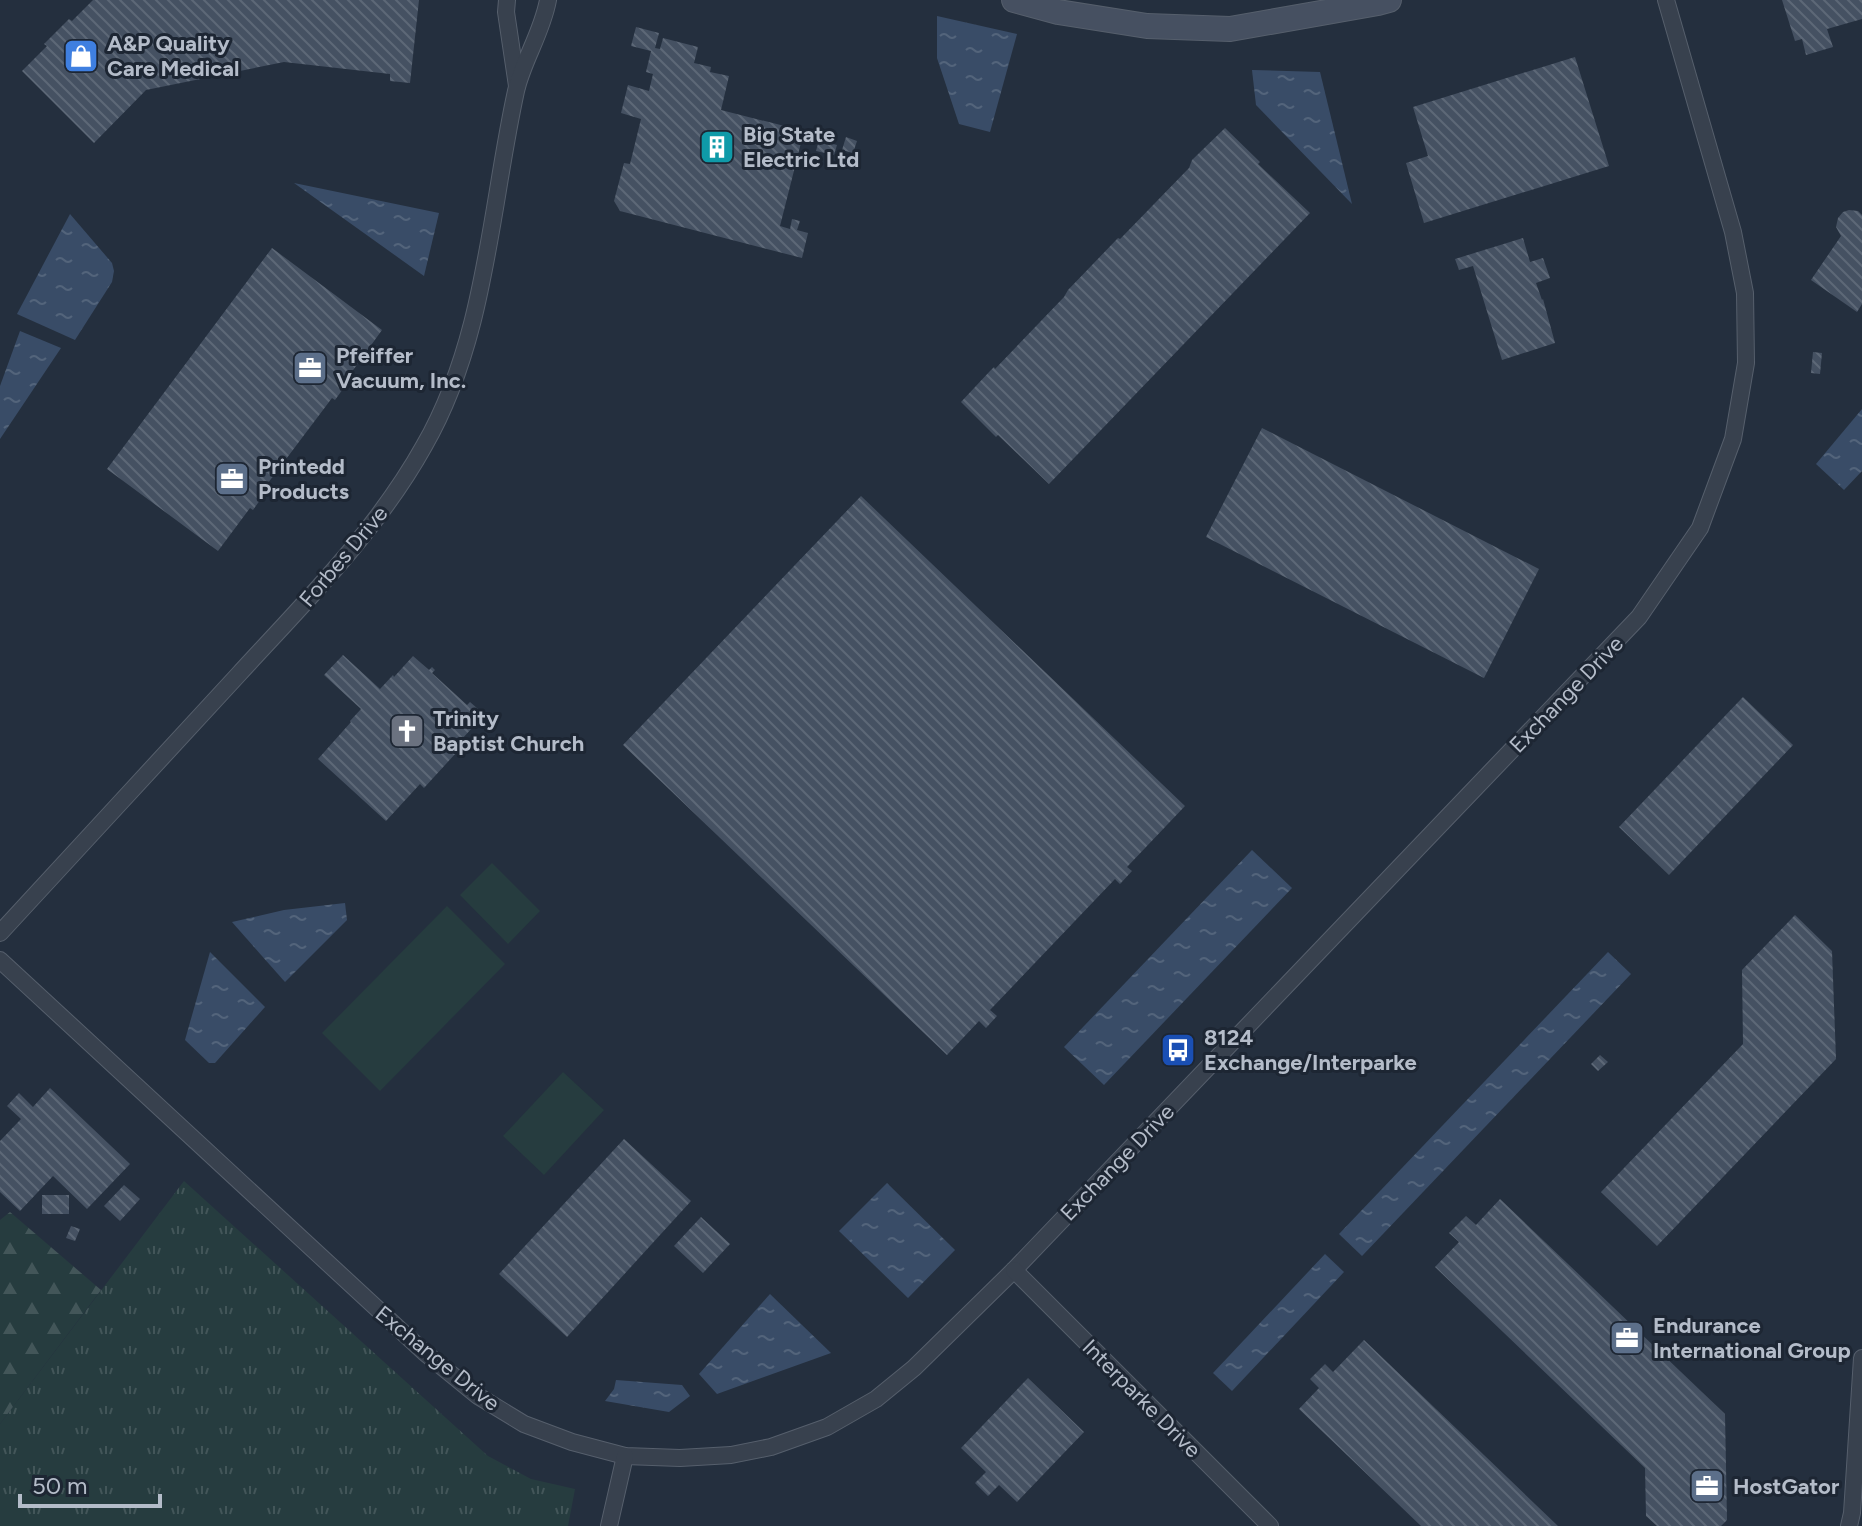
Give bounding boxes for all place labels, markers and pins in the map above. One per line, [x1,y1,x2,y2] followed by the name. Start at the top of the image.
[107,30,240,82] place label: A&P Quality Care Medical
[62,37,100,75] shop icon: A&P Quality Care Medical
[743,121,859,173] place label: Big State Electric Ltd
[698,128,736,166] building icon: Big State Electric Ltd
[336,342,466,394] place label: Pfeiffer Vacuum, Inc.
[291,349,329,387] office icon: Pfeiffer Vacuum, Inc.
[258,453,349,505] place label: Printedd Products
[213,460,251,498] office icon: Printedd Products
[433,705,584,757] place label: Trinity Baptist Church
[388,712,426,750] church icon: Trinity Baptist Church
[1204,1024,1417,1076] place label: 8124 Exchange/Interparke
[1159,1031,1197,1069] bus stop icon: 8124 Exchange/Interparke
[1653,1312,1851,1364] place label: Endurance International Group
[1608,1319,1646,1357] office icon: Endurance International Group
[1688,1467,1726,1505] office icon: HostGator
[1733,1473,1840,1500] place label: HostGator

